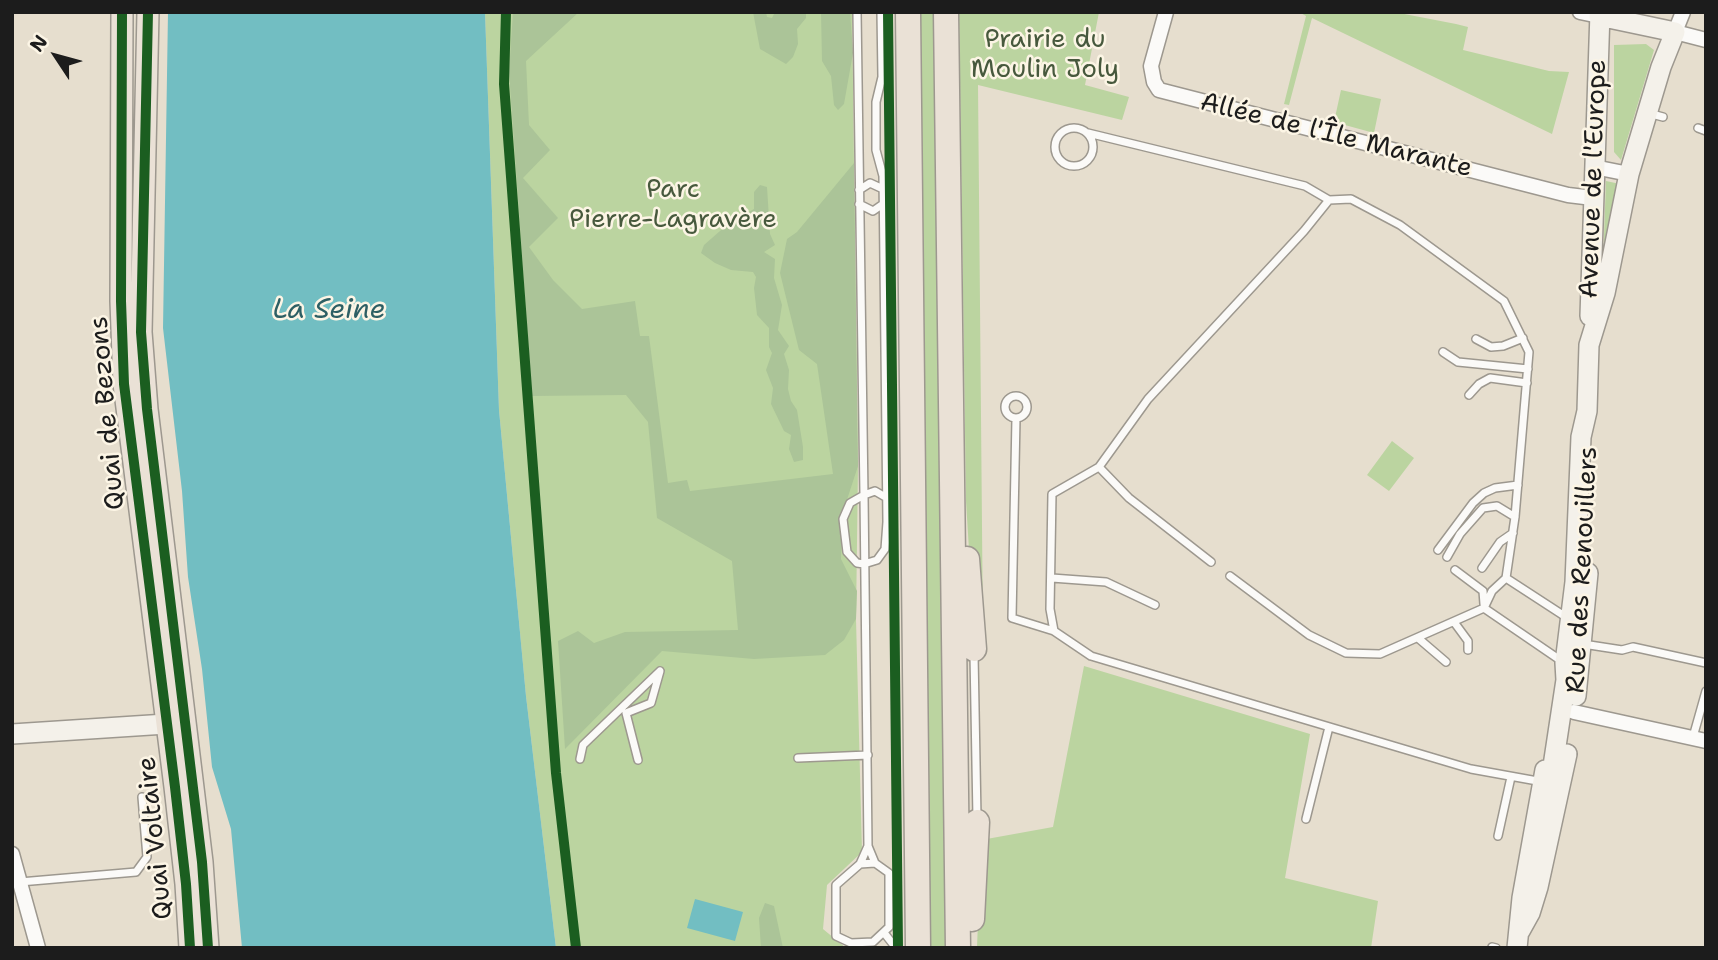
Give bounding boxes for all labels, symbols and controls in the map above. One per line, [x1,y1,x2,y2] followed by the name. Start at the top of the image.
[21,21,91,91] north arrow
[971,24,1119,86] park label: Prairie du Moulin Joly
[24,30,53,57] text: N
[1574,59,1614,299] street label: Avenue de l'Europe
[1197,87,1475,185] street label: Allée de l'Île Marante
[569,174,777,235] park label: Parc Pierre-Lagravère
[272,294,386,328] water label: La Seine
[84,315,132,511] street label: Quai de Bezons
[1561,446,1605,694] street label: Rue des Renouillers
[132,755,180,921] street label: Quai Voltaire

